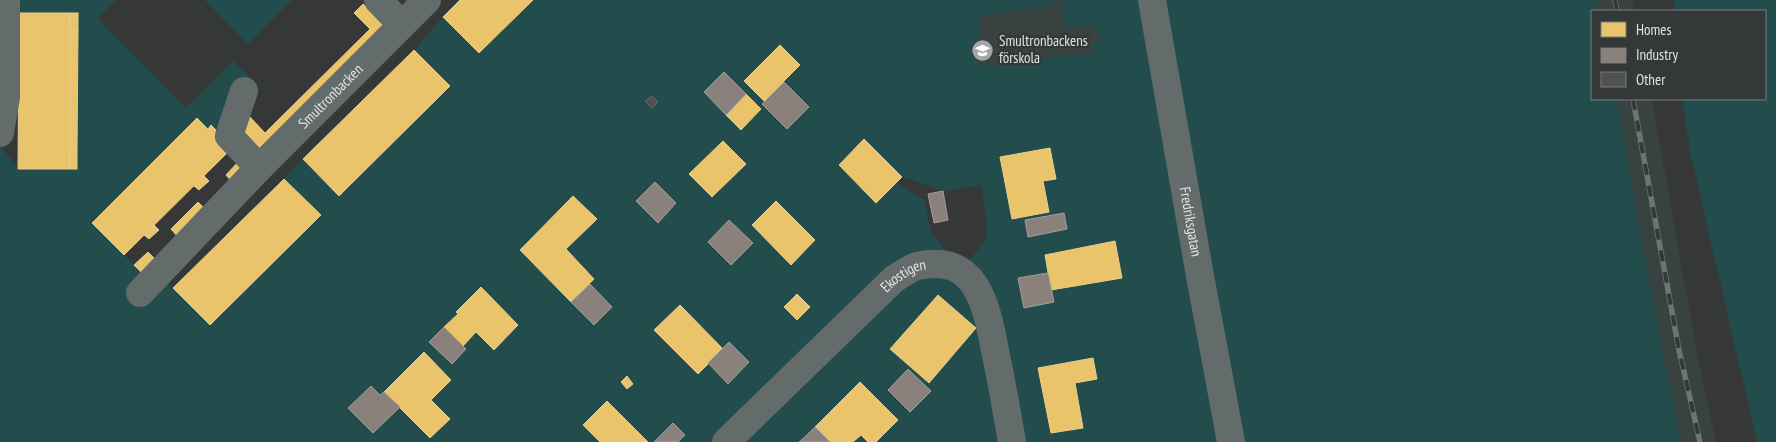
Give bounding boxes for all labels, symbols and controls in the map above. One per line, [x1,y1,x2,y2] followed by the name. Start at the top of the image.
[1591,10,1766,100] legend
[1636,20,1672,39] text: Homes
[999,31,1088,67] place label: Smultronbackens förskola
[971,38,995,62] school or university icon: Smultronbackens förskola
[1636,45,1678,64] text: Industry
[294,60,367,132] street label: Smultronbacken
[1636,70,1666,89] text: Other
[1176,185,1206,258] street label: Fredriksgatan
[876,255,927,296] street label: Ekostigen

